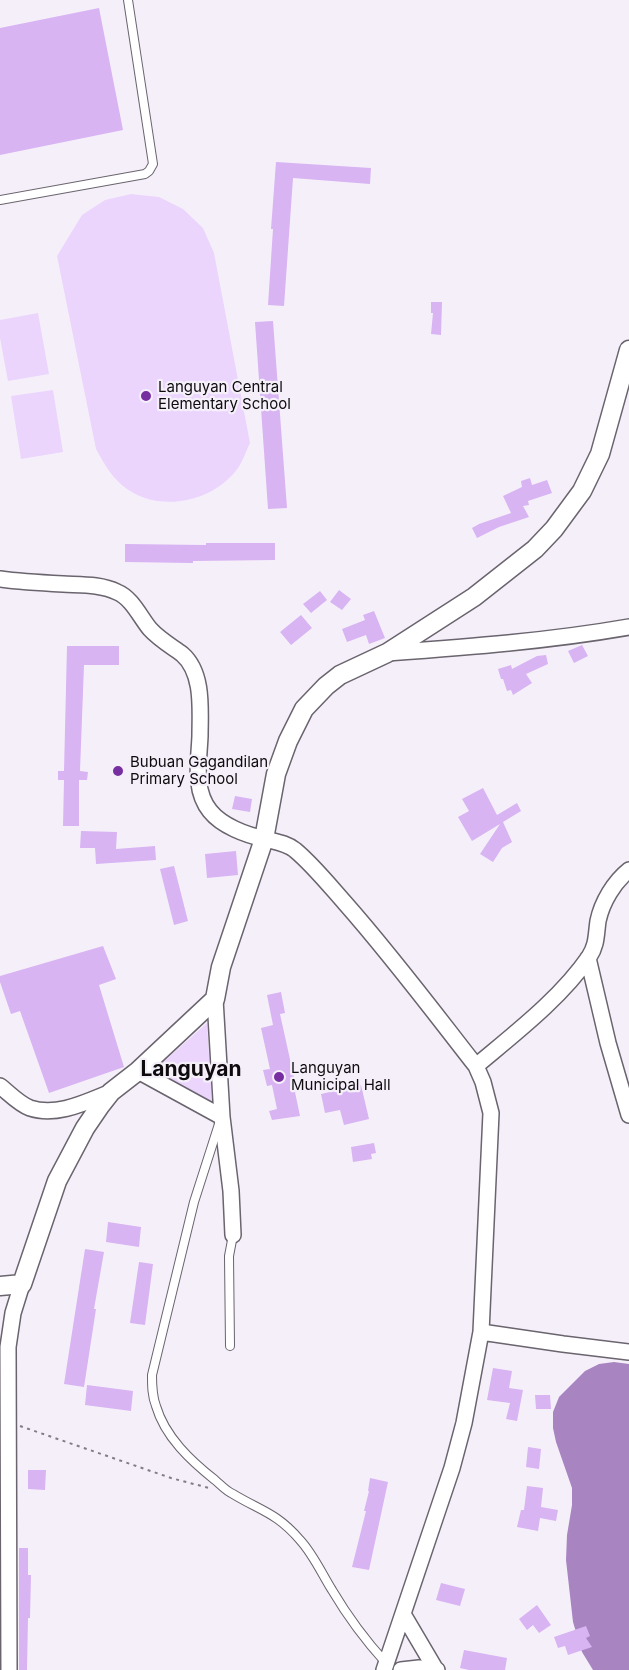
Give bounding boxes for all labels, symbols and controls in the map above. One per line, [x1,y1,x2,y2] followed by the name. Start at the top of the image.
[158,378,291,413] place label: Languyan Central Elementary School
[139,389,153,403] marker: Languyan Central Elementary School
[130,753,268,788] place label: Bubuan Gagandilan Primary School
[111,764,125,778] marker: Bubuan Gagandilan Primary School
[140,1057,242,1083] district label: Languyan
[291,1059,391,1094] place label: Languyan Municipal Hall
[272,1070,286,1084] marker: Languyan Municipal Hall

